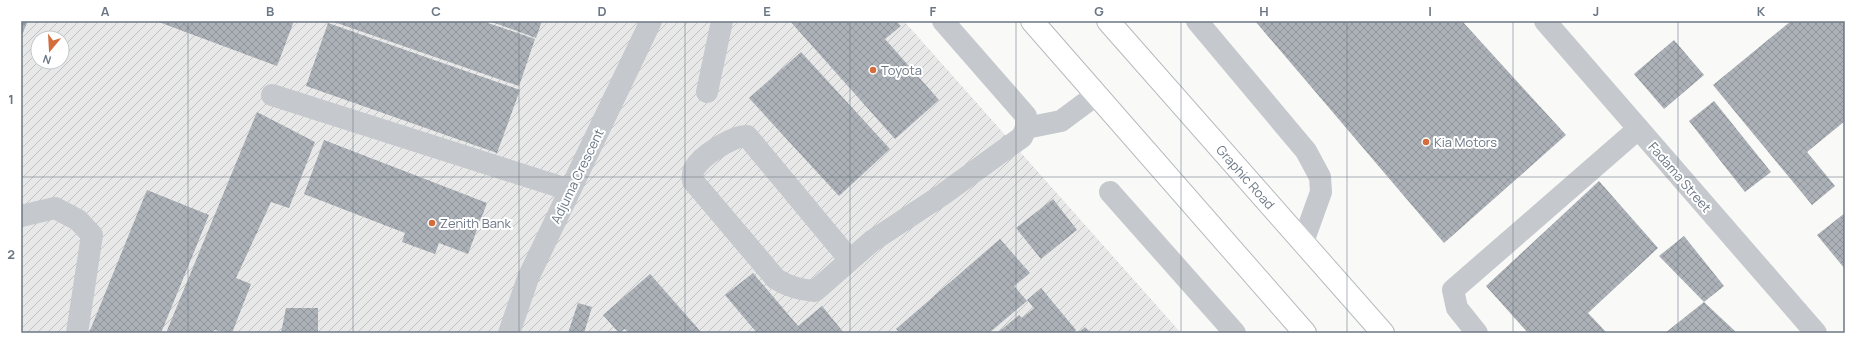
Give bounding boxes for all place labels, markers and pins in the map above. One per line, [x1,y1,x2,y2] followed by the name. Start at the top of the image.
[881,61,922,79] place label: Toyota
[868,65,878,75] marker: Toyota
[1434,133,1497,151] place label: Kia Motors
[1421,137,1431,147] marker: Kia Motors
[440,214,512,232] place label: Zenith Bank
[427,218,437,228] marker: Zenith Bank

